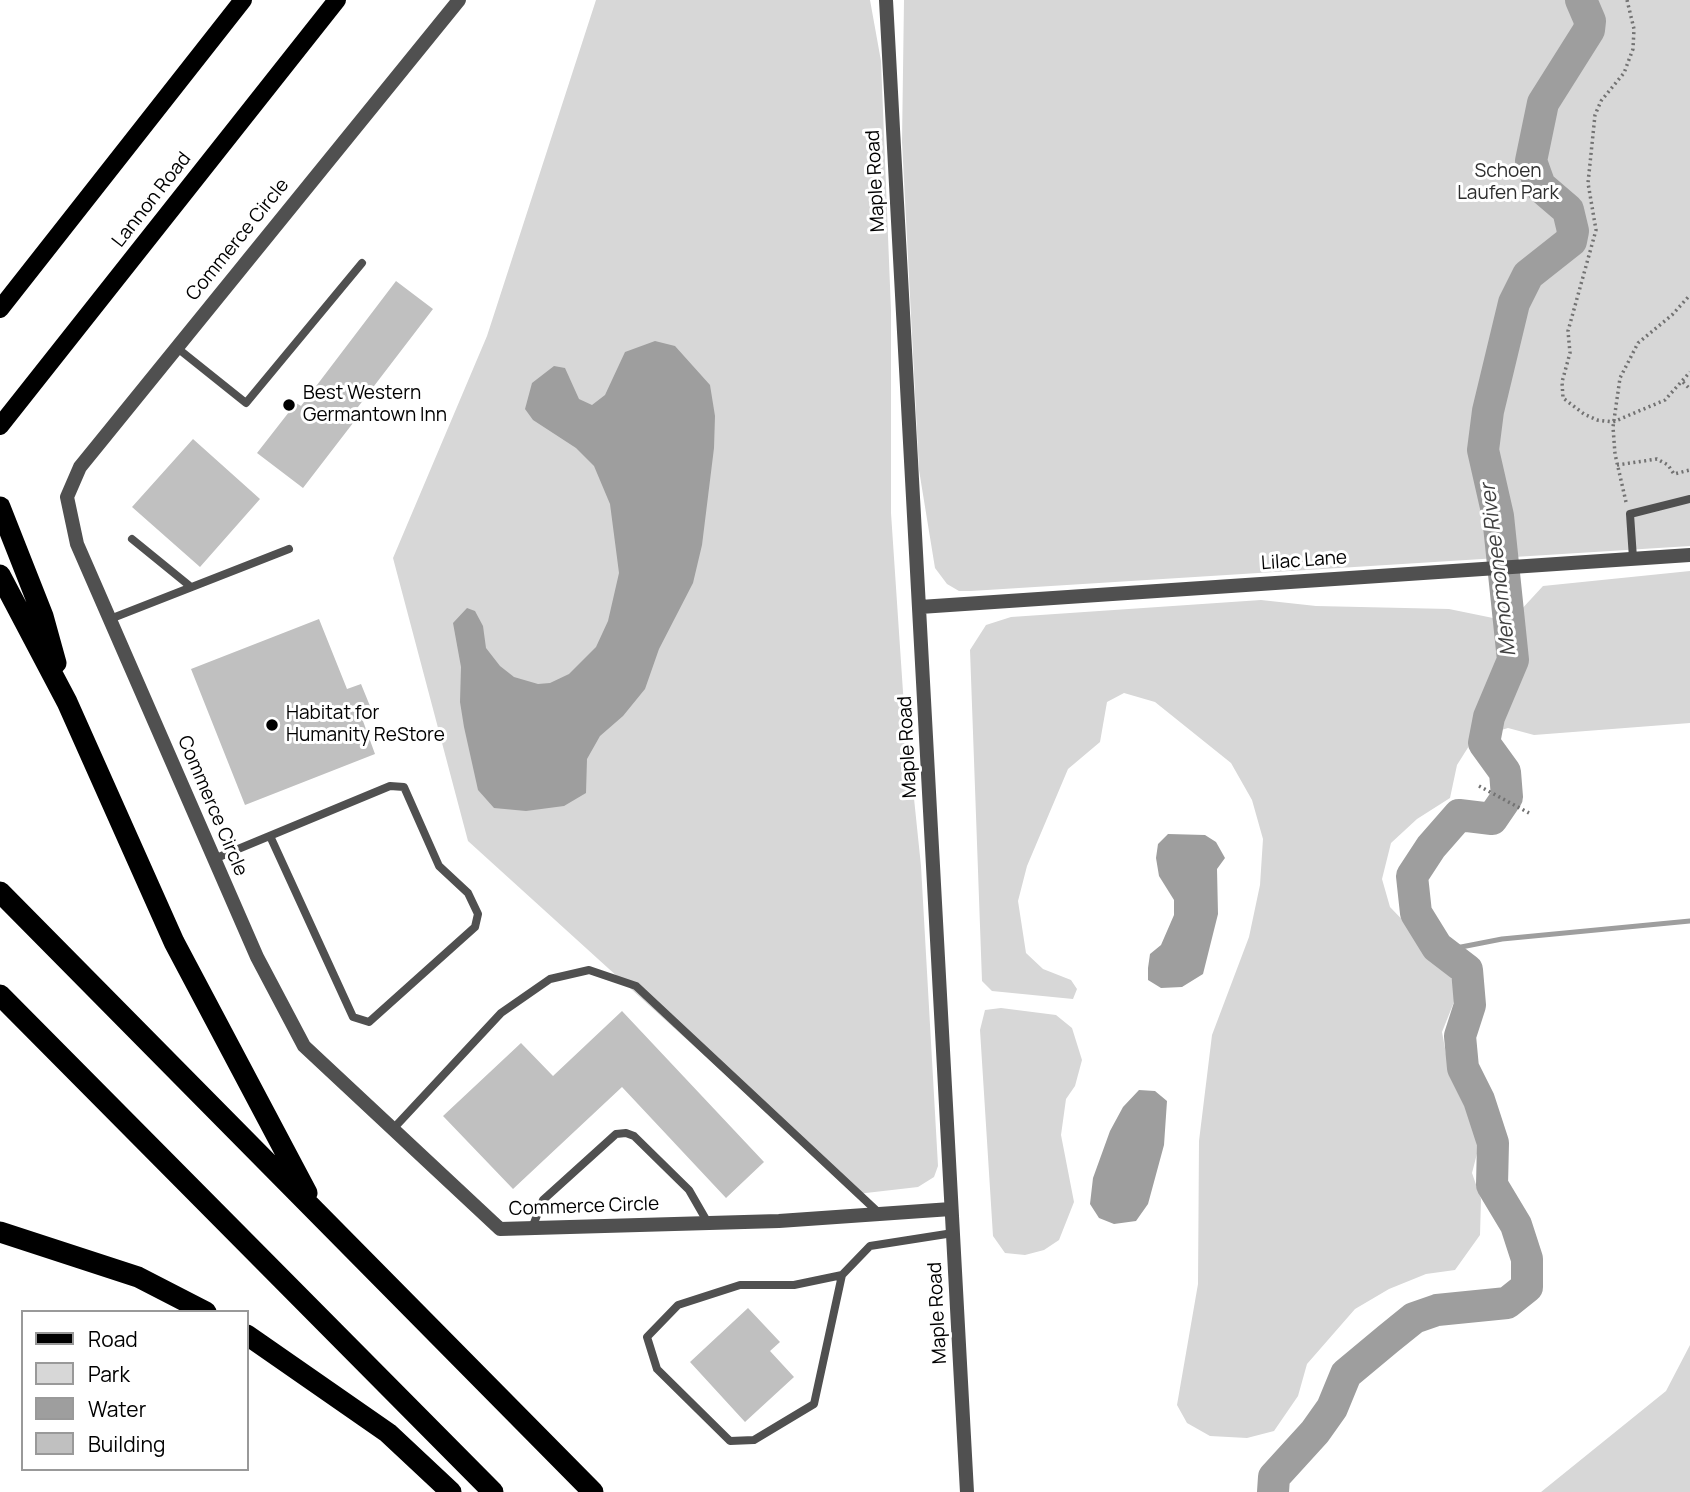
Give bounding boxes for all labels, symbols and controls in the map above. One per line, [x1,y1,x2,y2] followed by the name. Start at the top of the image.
[862,129,890,233] street label: Maple Road
[108,148,196,252] street label: Lannon Road
[1457,161,1559,205] park label: Schoen Laufen Park
[182,174,294,306] street label: Commerce Circle
[303,383,447,427] place label: Best Western Germantown Inn
[281,397,297,413] marker: Best Western Germantown Inn
[1476,482,1522,658] water label: Menomonee River
[1260,547,1348,575] street label: Lilac Lane
[894,695,922,799] street label: Maple Road
[286,703,445,747] place label: Habitat for Humanity ReStore
[264,717,280,733] marker: Habitat for Humanity ReStore
[172,732,252,880] street label: Commerce Circle
[508,1193,660,1221] street label: Commerce Circle
[924,1261,952,1365] street label: Maple Road
[21,1310,248,1471] legend
[88,1325,138,1353] text: Road
[88,1360,130,1388] text: Park
[88,1395,146,1423] text: Water
[88,1430,165,1458] text: Building

